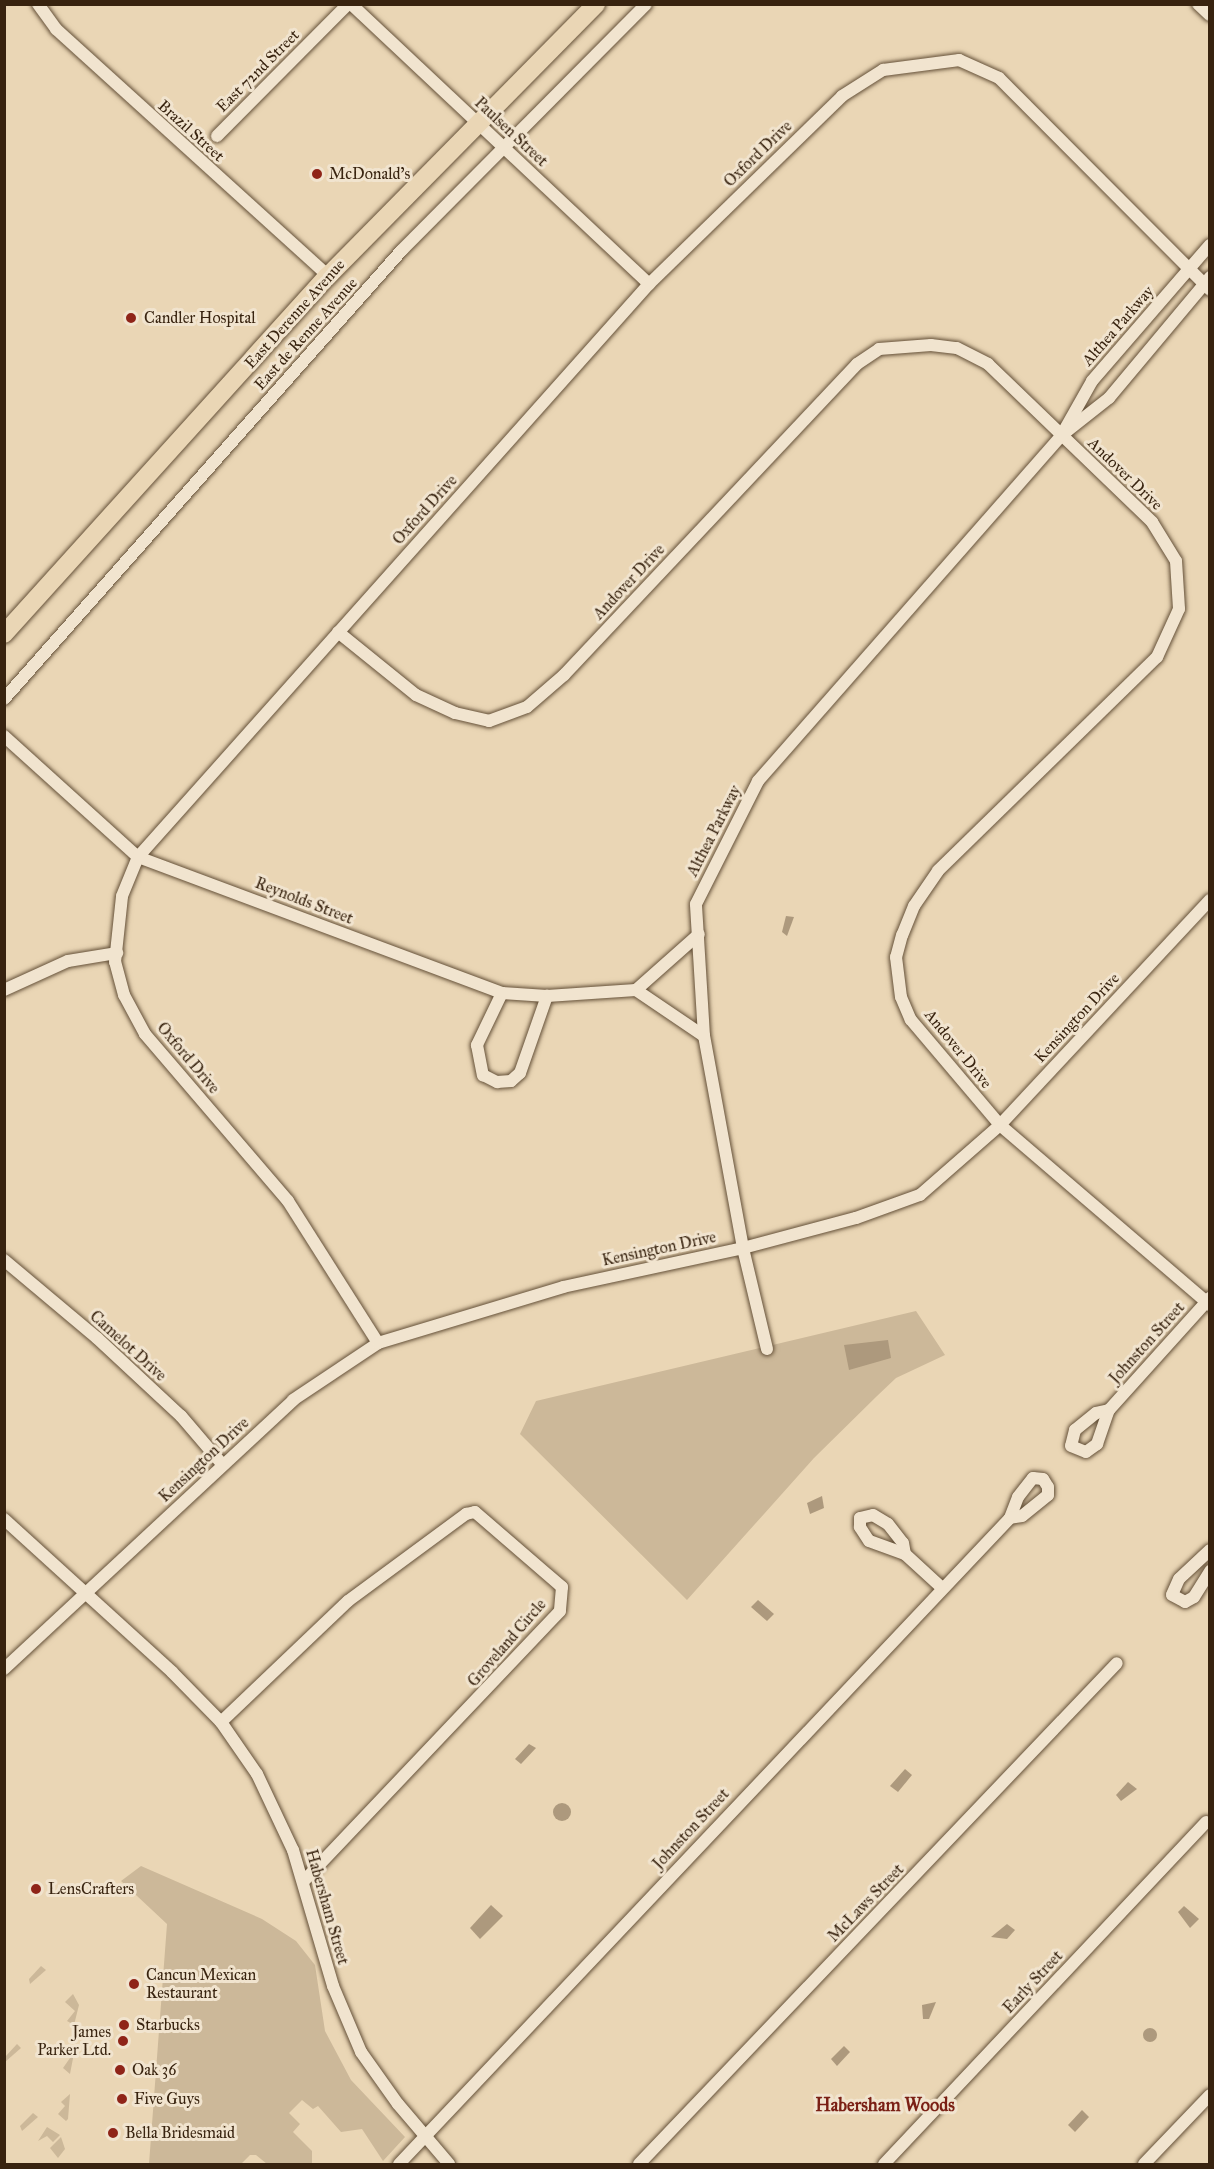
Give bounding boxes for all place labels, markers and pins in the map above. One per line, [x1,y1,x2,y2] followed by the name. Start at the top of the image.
[329,164,410,184] place label: McDonald's
[310,167,324,181] marker: McDonald's
[144,308,255,328] place label: Candler Hospital
[122,309,140,327] marker: Candler Hospital
[48,1879,134,1899] place label: LensCrafters
[29,1882,43,1896] marker: LensCrafters
[146,1965,256,2003] place label: Cancun Mexican Restaurant
[127,1977,141,1991] marker: Cancun Mexican Restaurant
[136,2015,200,2035] place label: Starbucks
[117,2018,131,2032] marker: Starbucks
[37,2022,111,2060] place label: James Parker Ltd.
[116,2034,130,2048] marker: James Parker Ltd.
[132,2060,176,2080] place label: Oak 36
[113,2063,127,2077] marker: Oak 36
[134,2089,200,2109] place label: Five Guys
[115,2092,129,2106] marker: Five Guys
[125,2123,235,2143] place label: Bella Bridesmaid
[106,2126,120,2140] marker: Bella Bridesmaid

